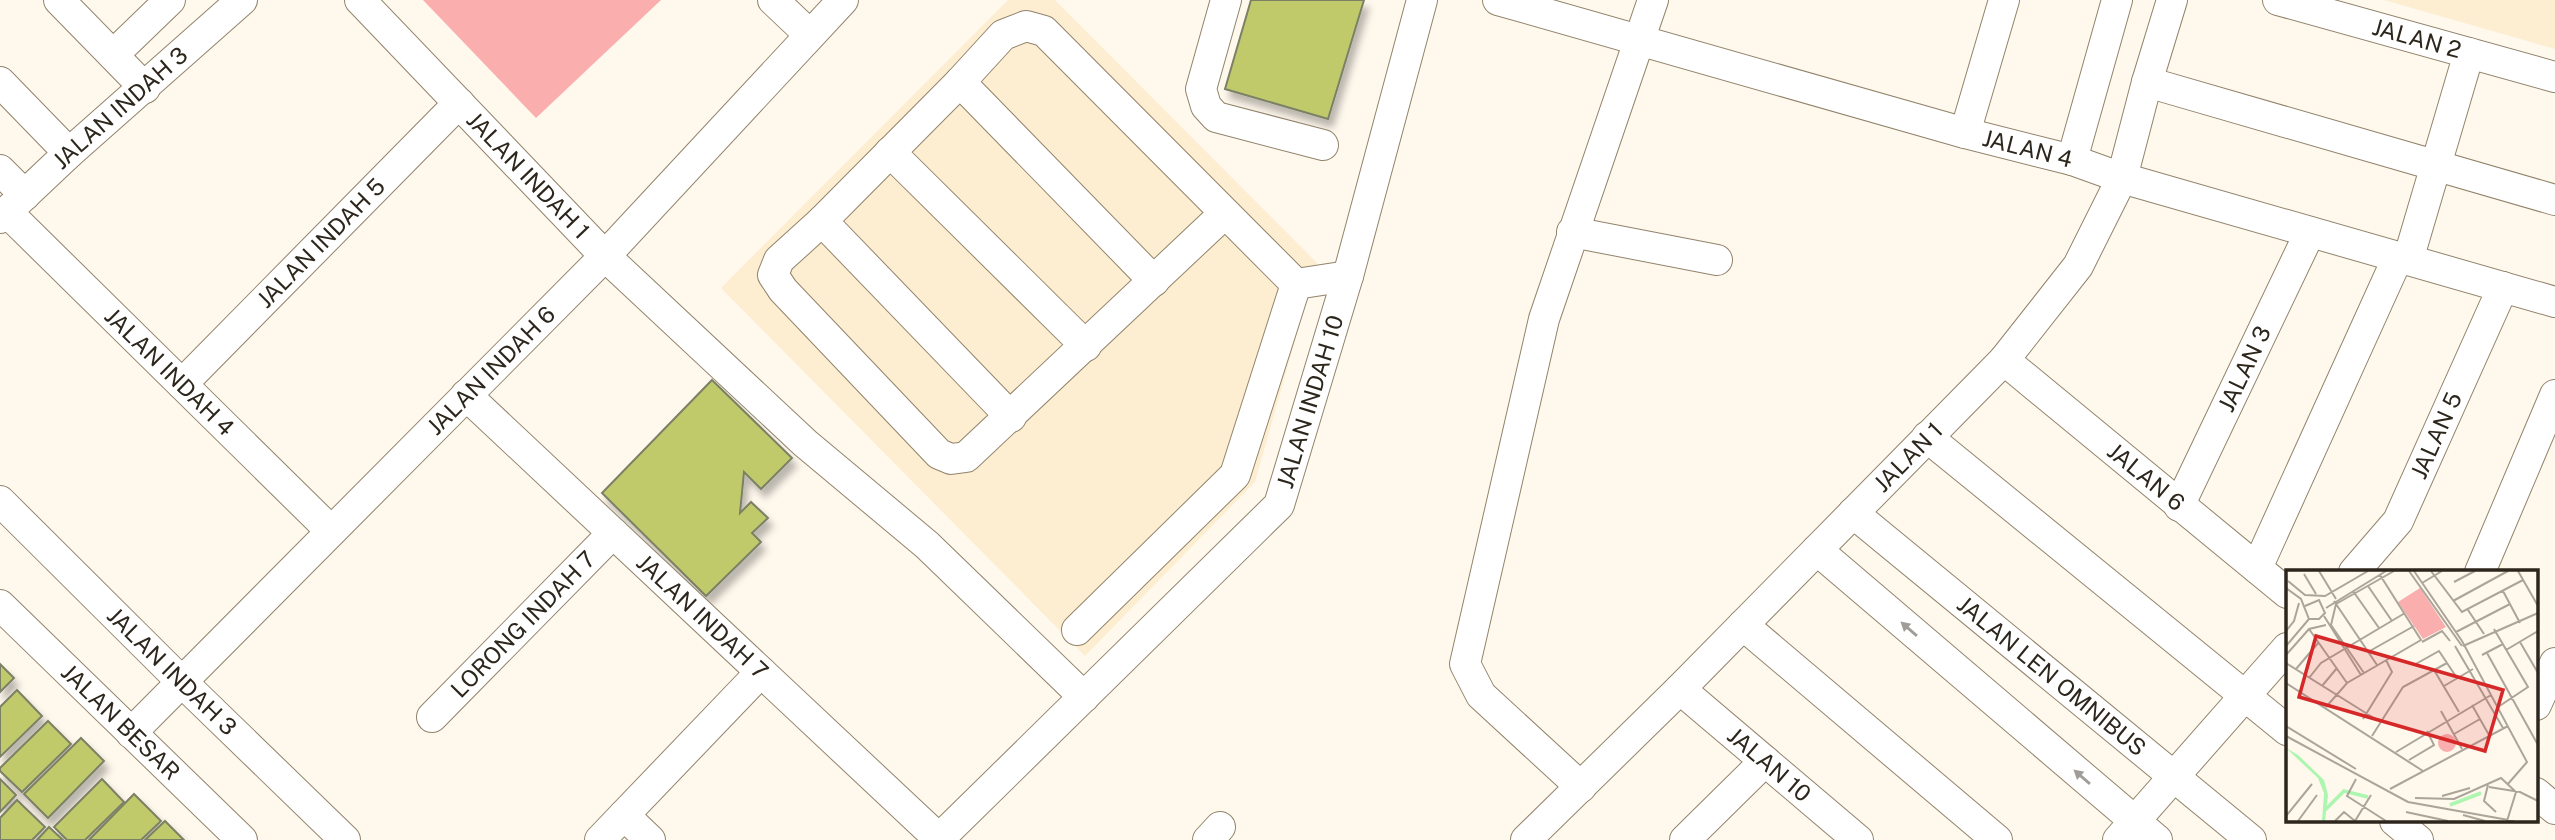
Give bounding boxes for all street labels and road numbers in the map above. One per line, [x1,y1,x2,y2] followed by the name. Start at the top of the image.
[2369,13,2464,63] street label: JALAN 2
[47,41,193,174] street label: JALAN INDAH 3
[461,106,595,244] street label: JALAN INDAH 1
[1980,124,2075,173] street label: JALAN 4
[251,172,390,313] street label: JALAN INDAH 5
[421,300,560,440] street label: JALAN INDAH 6
[100,302,240,441] street label: JALAN INDAH 4
[1271,312,1349,491] street label: JALAN INDAH 10
[2212,321,2276,416] street label: JALAN 3
[2405,388,2467,483] street label: JALAN 5
[1868,416,1948,497] street label: JALAN 1
[2102,437,2190,516] street label: JALAN 6
[445,545,601,703] street label: LORONG INDAH 7
[631,548,774,684] street label: JALAN INDAH 7
[1952,590,2152,761] street label: JALAN LEN OMNIBUS
[102,602,242,740] street label: JALAN INDAH 3
[56,658,186,785] street label: JALAN BESAR
[1722,721,1817,807] street label: JALAN 10

